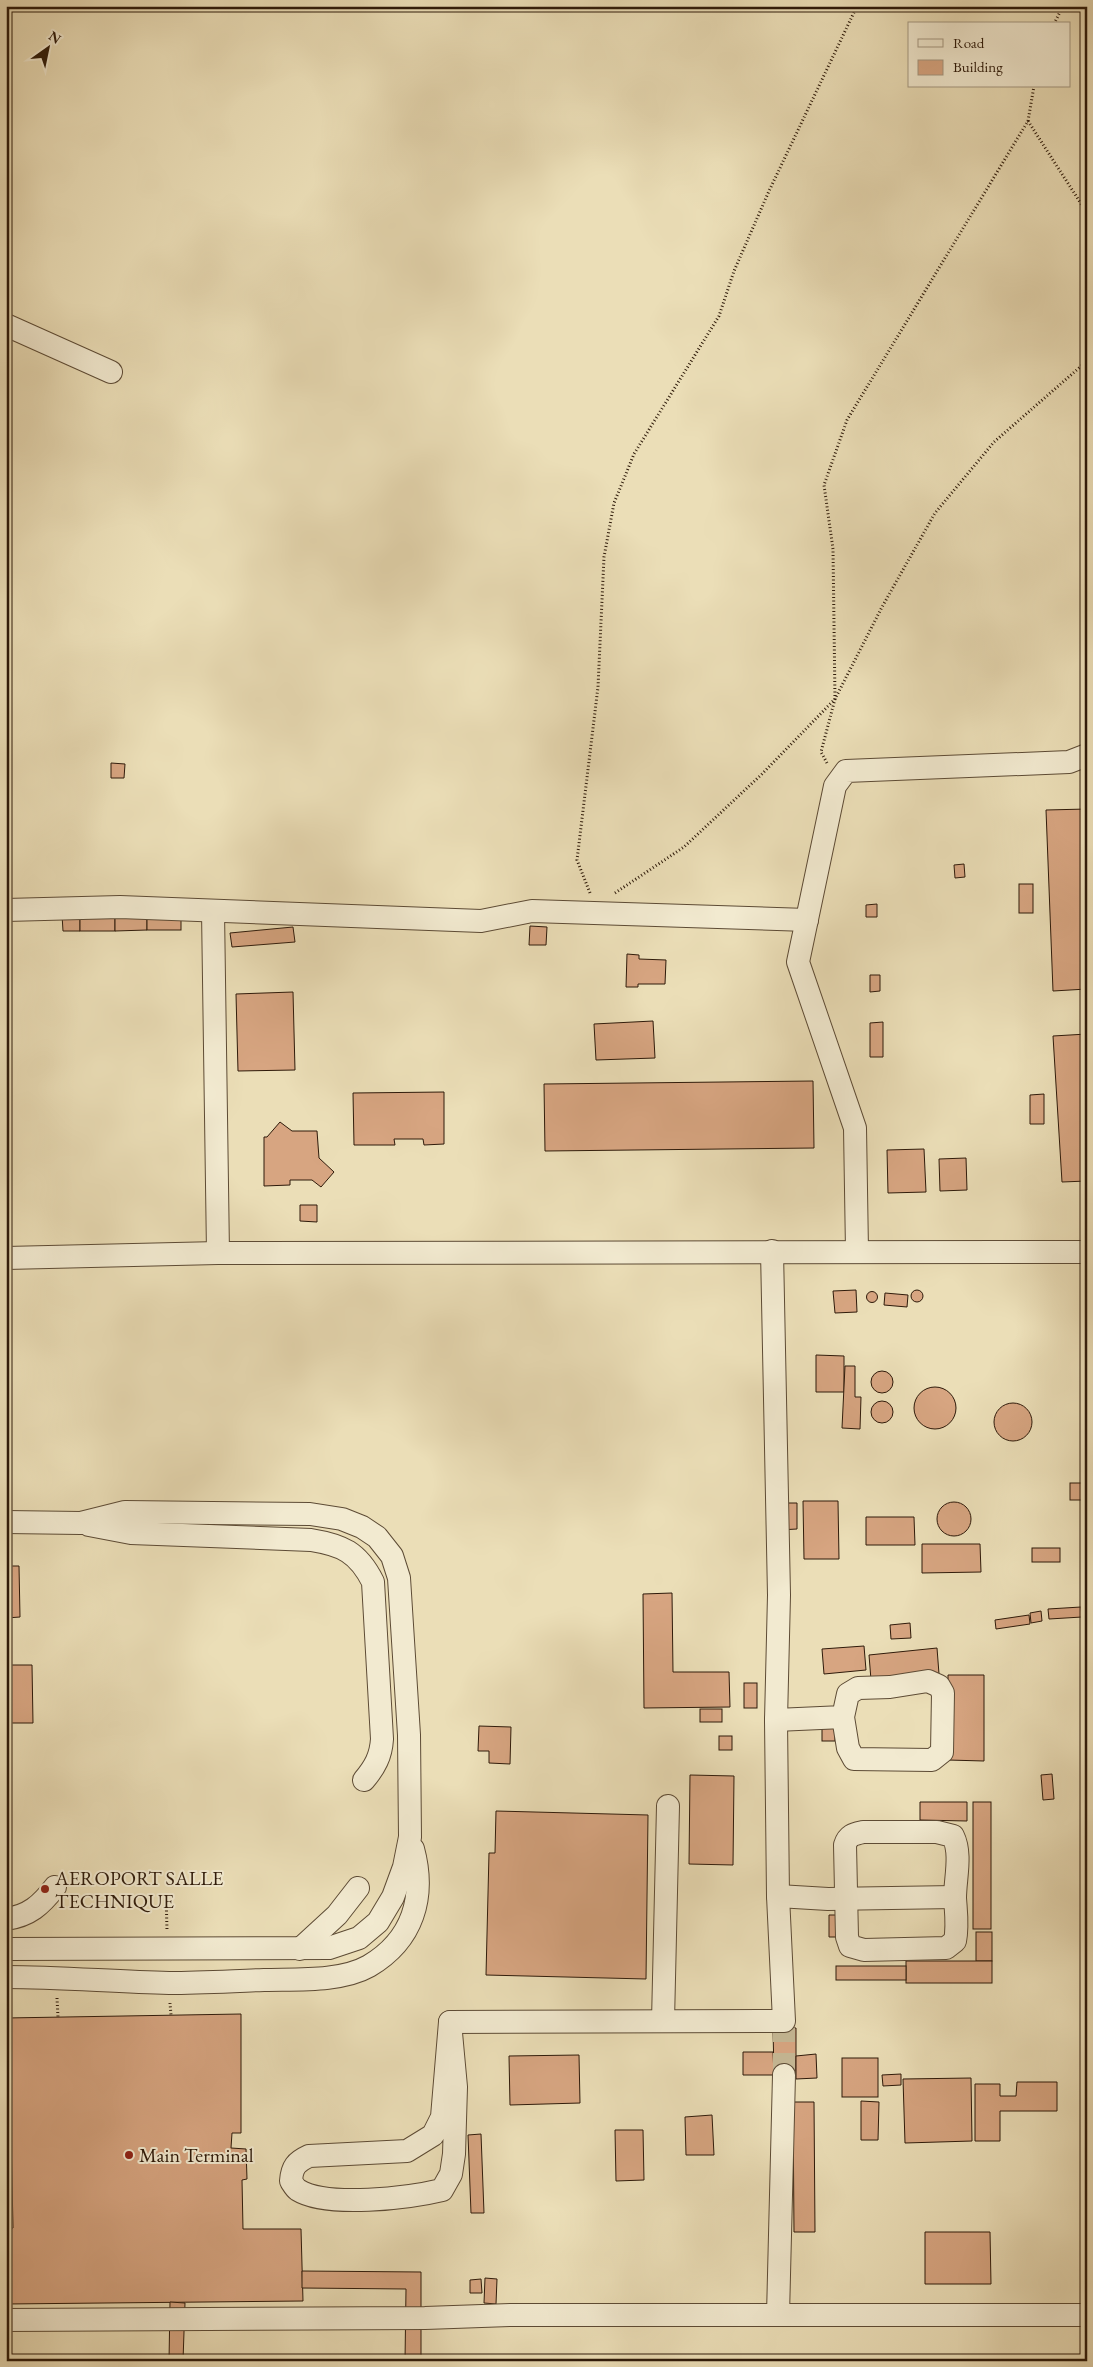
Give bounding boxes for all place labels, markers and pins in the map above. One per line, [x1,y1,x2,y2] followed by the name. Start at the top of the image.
[54,1865,223,1914] place label: AEROPORT SALLE TECHNIQUE
[39,1883,51,1895] marker: AEROPORT SALLE TECHNIQUE
[139,2142,254,2168] place label: Main Terminal
[123,2149,135,2161] marker: Main Terminal

